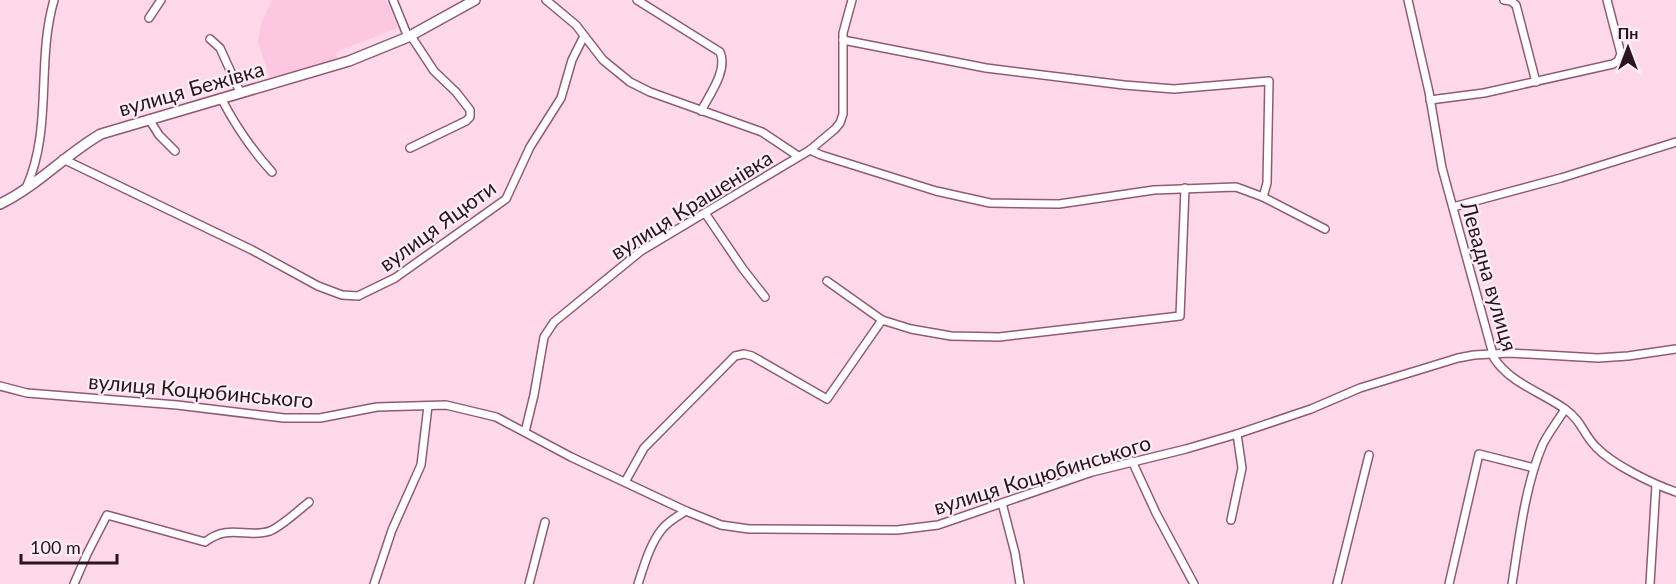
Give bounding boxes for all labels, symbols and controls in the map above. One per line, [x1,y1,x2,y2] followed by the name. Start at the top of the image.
[1598,18,1658,78] north arrow
[1618,23,1638,42] text: Пн
[115,55,267,121] street label: вулиця Бежівка
[606,144,776,264] street label: вулиця Крашенівка
[374,174,500,276] street label: вулиця Яцюти
[1456,197,1523,354] street label: Левадна вулиця
[87,368,315,412] street label: вулиця Коцюбинського
[930,429,1154,519] street label: вулиця Коцюбинського
[21,527,117,565] scale bar
[30,536,81,558] text: 100 m

